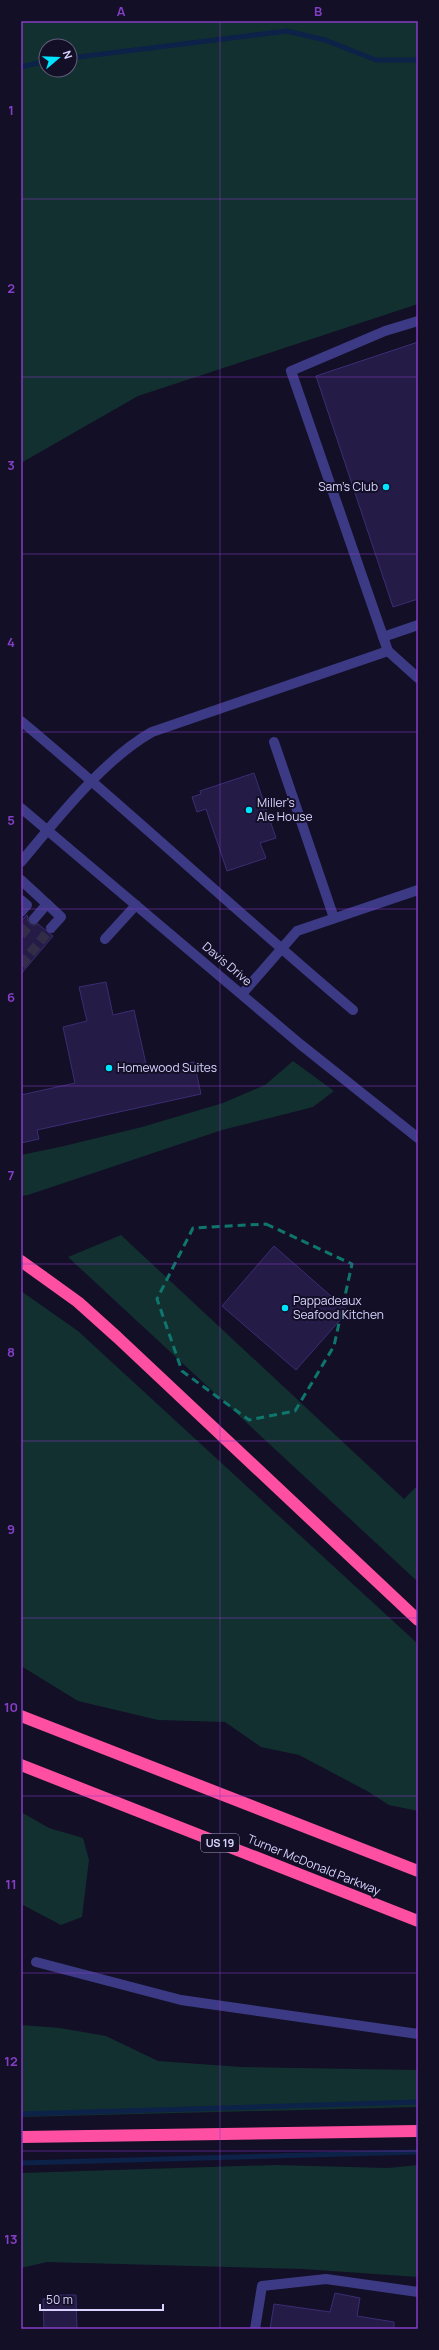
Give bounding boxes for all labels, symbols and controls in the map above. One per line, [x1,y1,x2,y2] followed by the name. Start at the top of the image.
[117,2,126,20] text: A
[314,2,322,20] text: B
[38,38,78,78] north arrow
[60,48,76,61] text: N
[8,101,14,119] text: 1
[7,279,15,297] text: 2
[7,456,15,474] text: 3
[318,478,378,495] place label: Sam's Club
[381,482,391,492] marker: Sam's Club
[7,633,15,651] text: 4
[257,794,313,825] place label: Miller's Ale House
[244,805,254,815] marker: Miller's Ale House
[7,811,15,829] text: 5
[199,938,256,989] street label: Davis Drive
[7,988,15,1006] text: 6
[117,1059,217,1076] place label: Homewood Suites
[104,1063,114,1073] marker: Homewood Suites
[8,1166,15,1184] text: 7
[293,1292,384,1323] place label: Pappadeaux Seafood Kitchen
[280,1303,290,1313] marker: Pappadeaux Seafood Kitchen
[7,1343,15,1361] text: 8
[7,1520,15,1538] text: 9
[4,1698,18,1716] text: 10
[245,1830,384,1899] street label: Turner McDonald Parkway
[201,1834,239,1852] road number: US 19
[5,1875,17,1893] text: 11
[4,2052,18,2070] text: 12
[4,2230,18,2248] text: 13
[40,2286,163,2312] scale bar
[46,2291,73,2308] text: 50 m

